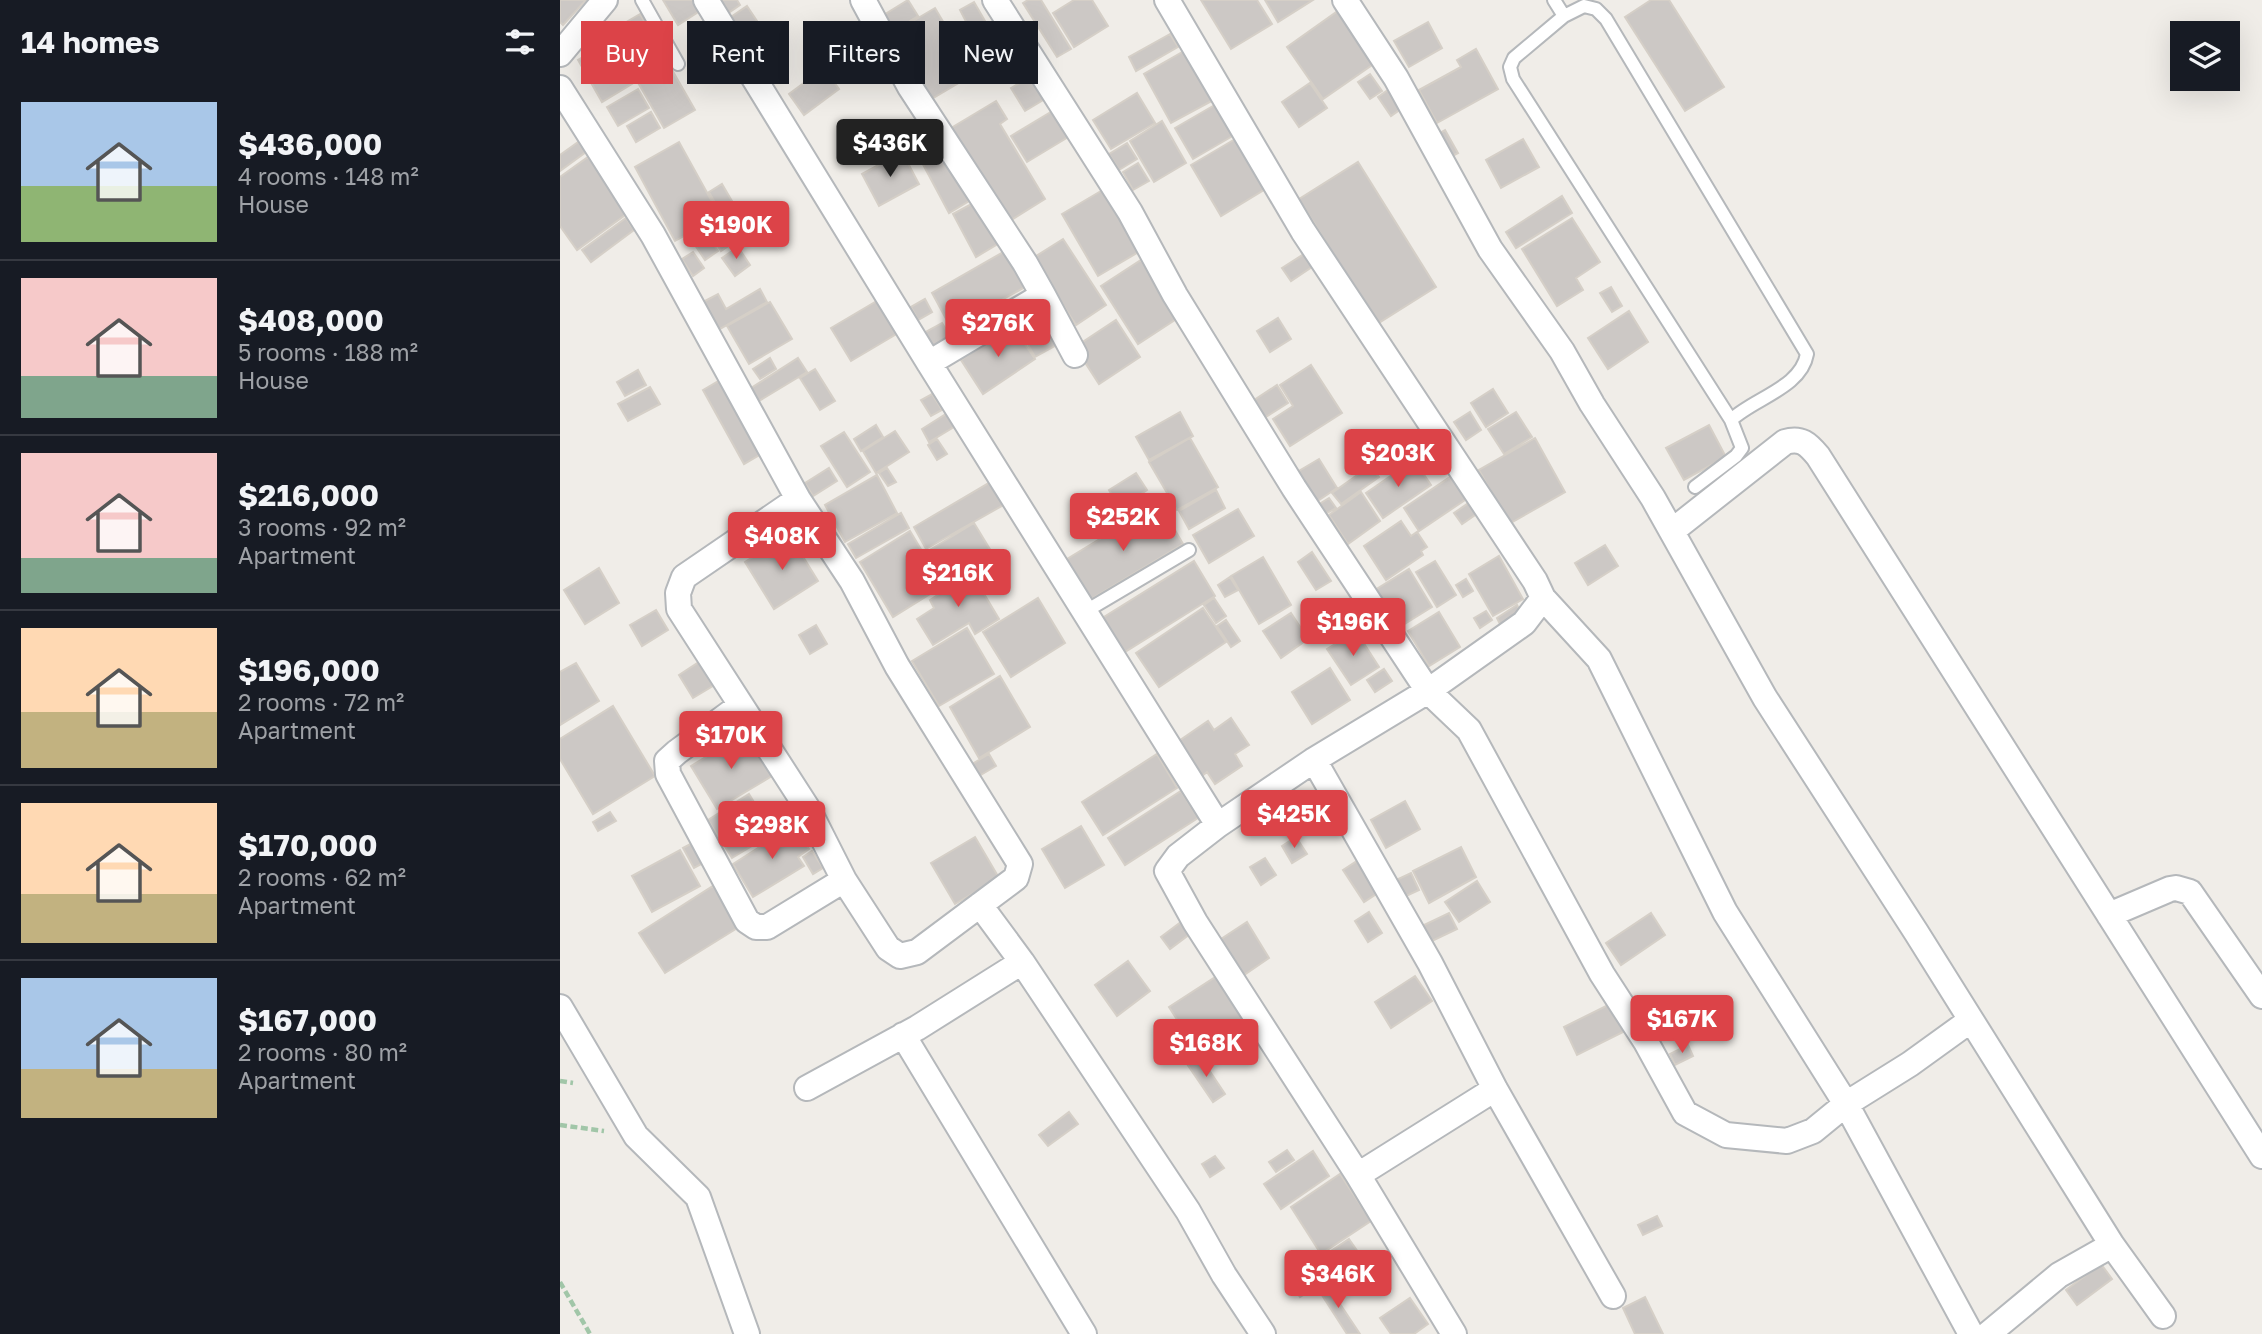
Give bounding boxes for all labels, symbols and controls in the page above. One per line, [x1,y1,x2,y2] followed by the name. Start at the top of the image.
[581,21,673,84] chip: Buy
[687,21,789,84] chip: Rent
[803,21,925,84] chip: Filters
[939,21,1038,84] chip: New
[2170,21,2240,91] map controls
[2170,21,2240,91] button: layers
[501,23,539,61] icon: filters
[21,24,160,60] text: 14 homes
[841,120,939,179] pin: $436K
[238,126,382,162] text: $436,000
[852,128,928,156] text: $436K
[77,130,161,214] icon: home
[238,162,419,190] text: 4 rooms · 148 m²
[238,190,309,218] text: House
[687,202,785,261] pin: $190K
[699,210,773,238] text: $190K
[949,300,1047,359] pin: $276K
[238,302,384,338] text: $408,000
[77,306,161,390] icon: home
[961,308,1035,336] text: $276K
[238,338,418,366] text: 5 rooms · 188 m²
[238,366,309,394] text: House
[1349,430,1447,489] pin: $203K
[1360,438,1436,466] text: $203K
[238,477,379,513] text: $216,000
[77,481,161,565] icon: home
[1074,494,1172,553] pin: $252K
[1086,502,1160,530] text: $252K
[733,512,831,572] pin: $408K
[238,513,406,541] text: 3 rooms · 92 m²
[744,521,820,549] text: $408K
[238,541,356,569] text: Apartment
[909,550,1007,609] pin: $216K
[922,558,994,586] text: $216K
[1304,598,1402,658] pin: $196K
[1316,607,1390,635] text: $196K
[238,652,380,688] text: $196,000
[77,656,161,740] icon: home
[238,688,404,716] text: 2 rooms · 72 m²
[682,712,780,771] pin: $170K
[238,716,356,744] text: Apartment
[695,720,767,748] text: $170K
[1245,790,1343,850] pin: $425K
[1257,799,1331,827] text: $425K
[723,802,821,861] pin: $298K
[734,810,810,838] text: $298K
[238,827,378,863] text: $170,000
[77,831,161,915] icon: home
[238,863,406,891] text: 2 rooms · 62 m²
[238,891,356,919] text: Apartment
[1633,996,1731,1055] pin: $167K
[238,1002,377,1038] text: $167,000
[1646,1004,1718,1032] text: $167K
[77,1006,161,1090] icon: home
[1157,1020,1255,1079] pin: $168K
[1169,1028,1243,1056] text: $168K
[238,1038,407,1066] text: 2 rooms · 80 m²
[238,1066,356,1094] text: Apartment
[1289,1250,1387,1310] pin: $346K
[1300,1259,1376,1287] text: $346K

